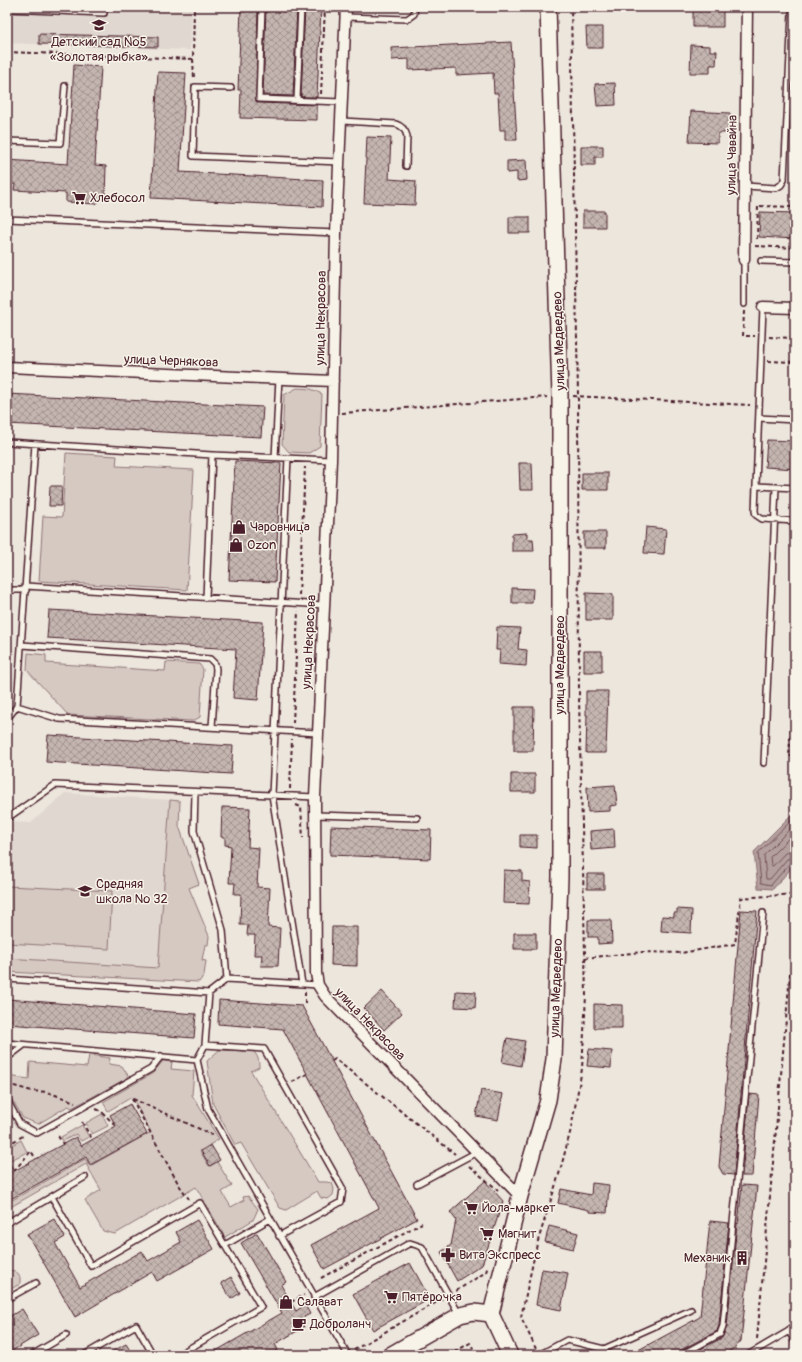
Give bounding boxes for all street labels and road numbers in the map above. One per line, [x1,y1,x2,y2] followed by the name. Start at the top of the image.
[723,115,741,196] street label: улица Чавайна
[312,270,330,367] street label: улица Некрасова
[549,291,569,392] street label: улица Медведево
[123,351,218,371] street label: улица Чернякова
[298,594,319,691] street label: улица Некрасова
[552,615,568,716] street label: улица Медведево
[547,938,566,1039] street label: улица Медведево
[331,984,409,1064] street label: улица Некрасова

